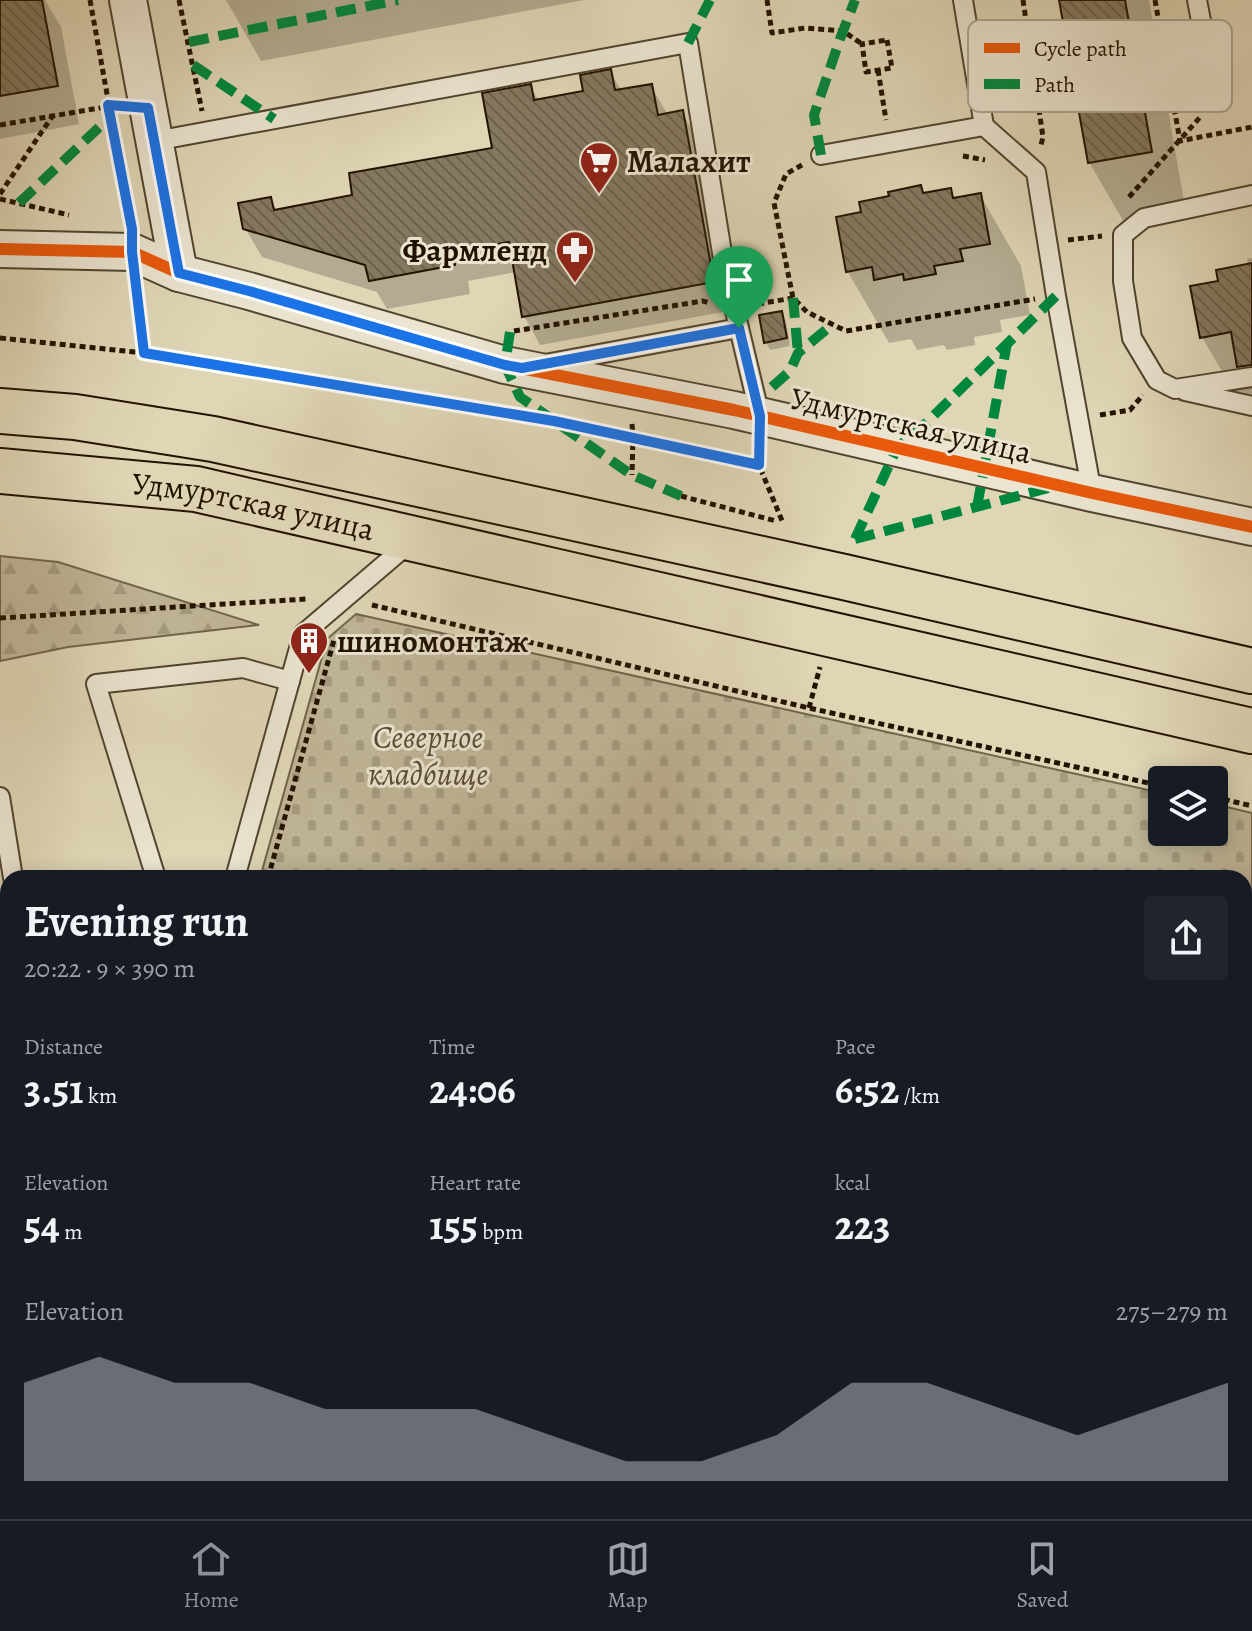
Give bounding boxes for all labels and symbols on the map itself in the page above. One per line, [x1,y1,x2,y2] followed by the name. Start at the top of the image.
[968,20,1232,112] legend
[1034,34,1127,64] text: Cycle path
[1034,70,1075,100] text: Path
[627,139,751,183] place label: Малахит
[578,140,620,195] supermarket icon: Малахит
[402,228,547,272] place label: Фармленд
[554,229,596,284] pharmacy icon: Фармленд
[705,246,773,328] pin
[786,376,1036,474] street label: Удмуртская улица
[130,461,379,551] street label: Удмуртская улица
[337,619,529,663] place label: шиномонтаж
[288,620,330,675] building icon: шиномонтаж
[368,715,488,796] park label: Северное кладбище

